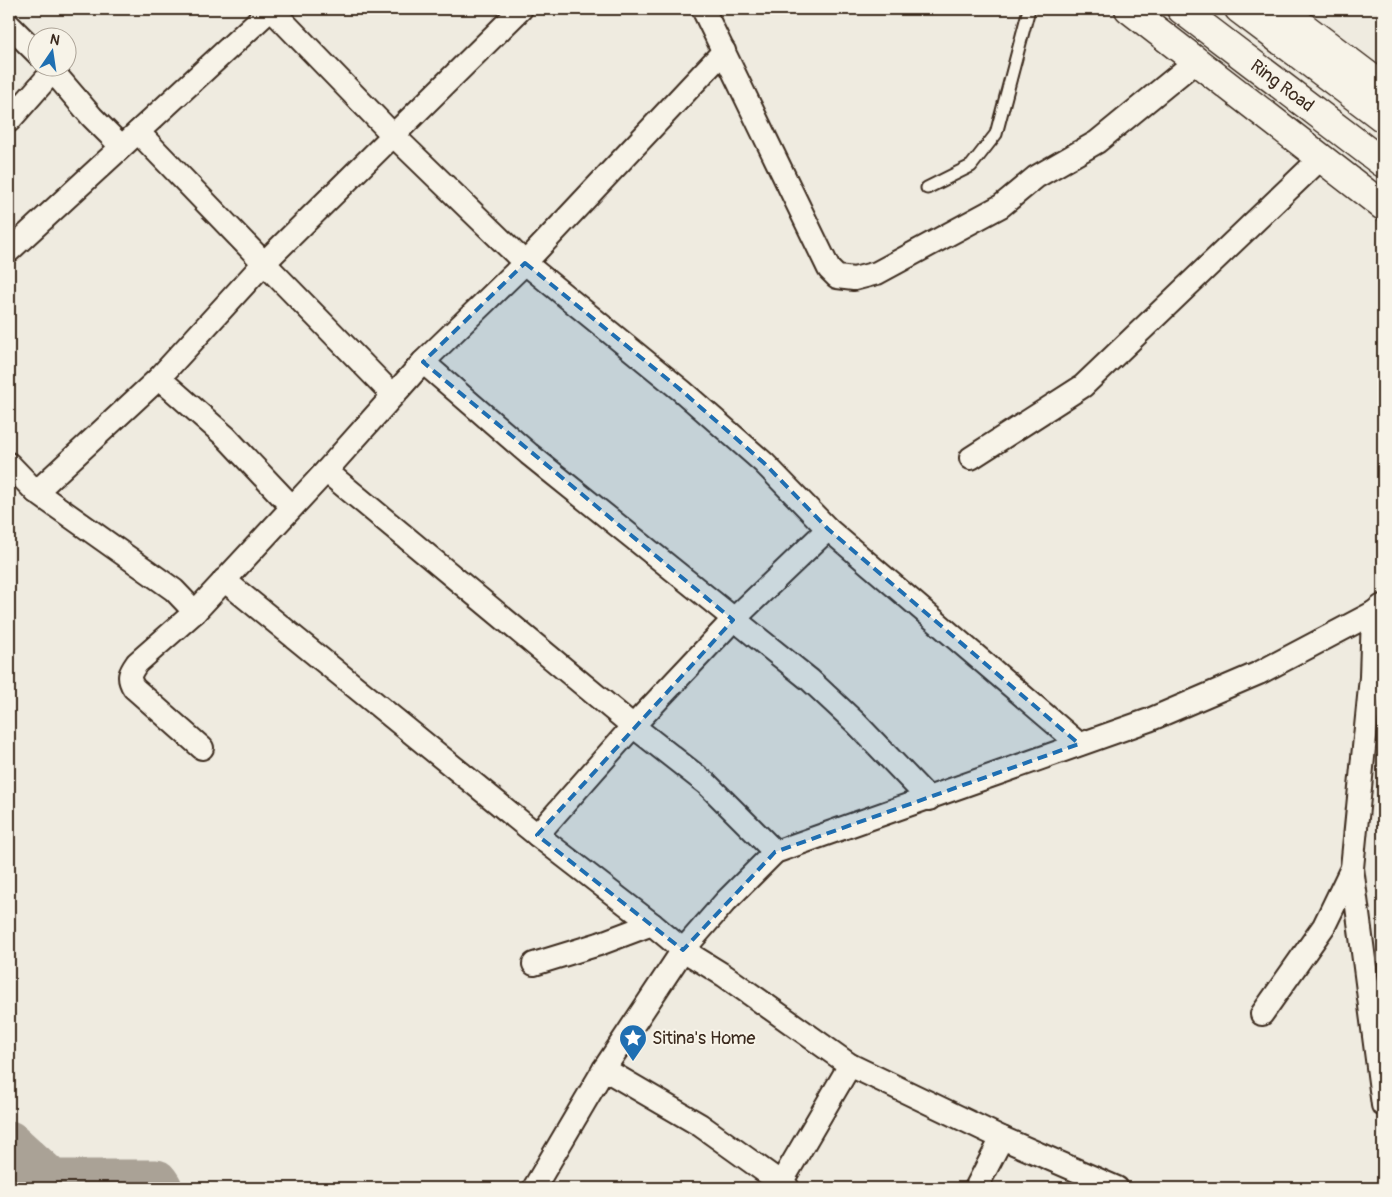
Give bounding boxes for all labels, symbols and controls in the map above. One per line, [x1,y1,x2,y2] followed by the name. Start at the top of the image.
[28,28,78,78] north arrow
[48,30,61,49] text: N
[1246,55,1318,117] street label: Ring Road
[618,1023,648,1062] place icon: Sitina's Home
[652,1027,756,1050] place label: Sitina's Home

